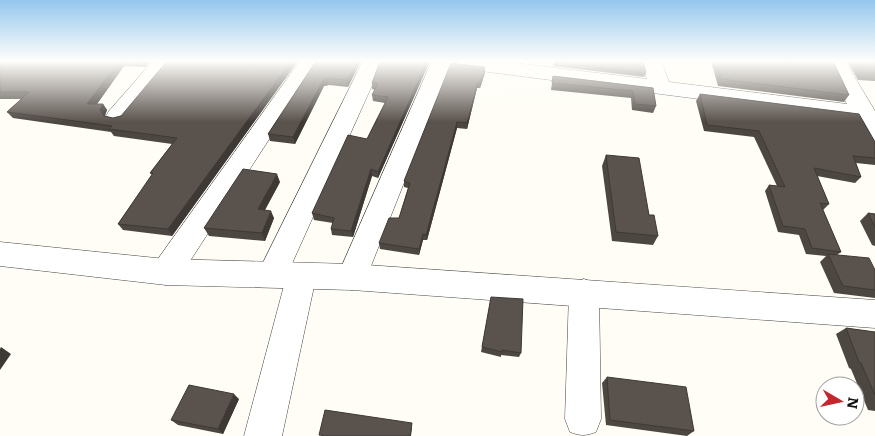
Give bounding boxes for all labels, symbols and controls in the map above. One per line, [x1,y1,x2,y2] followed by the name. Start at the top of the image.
[815,376,865,426] north arrow
[843,396,865,411] text: N

